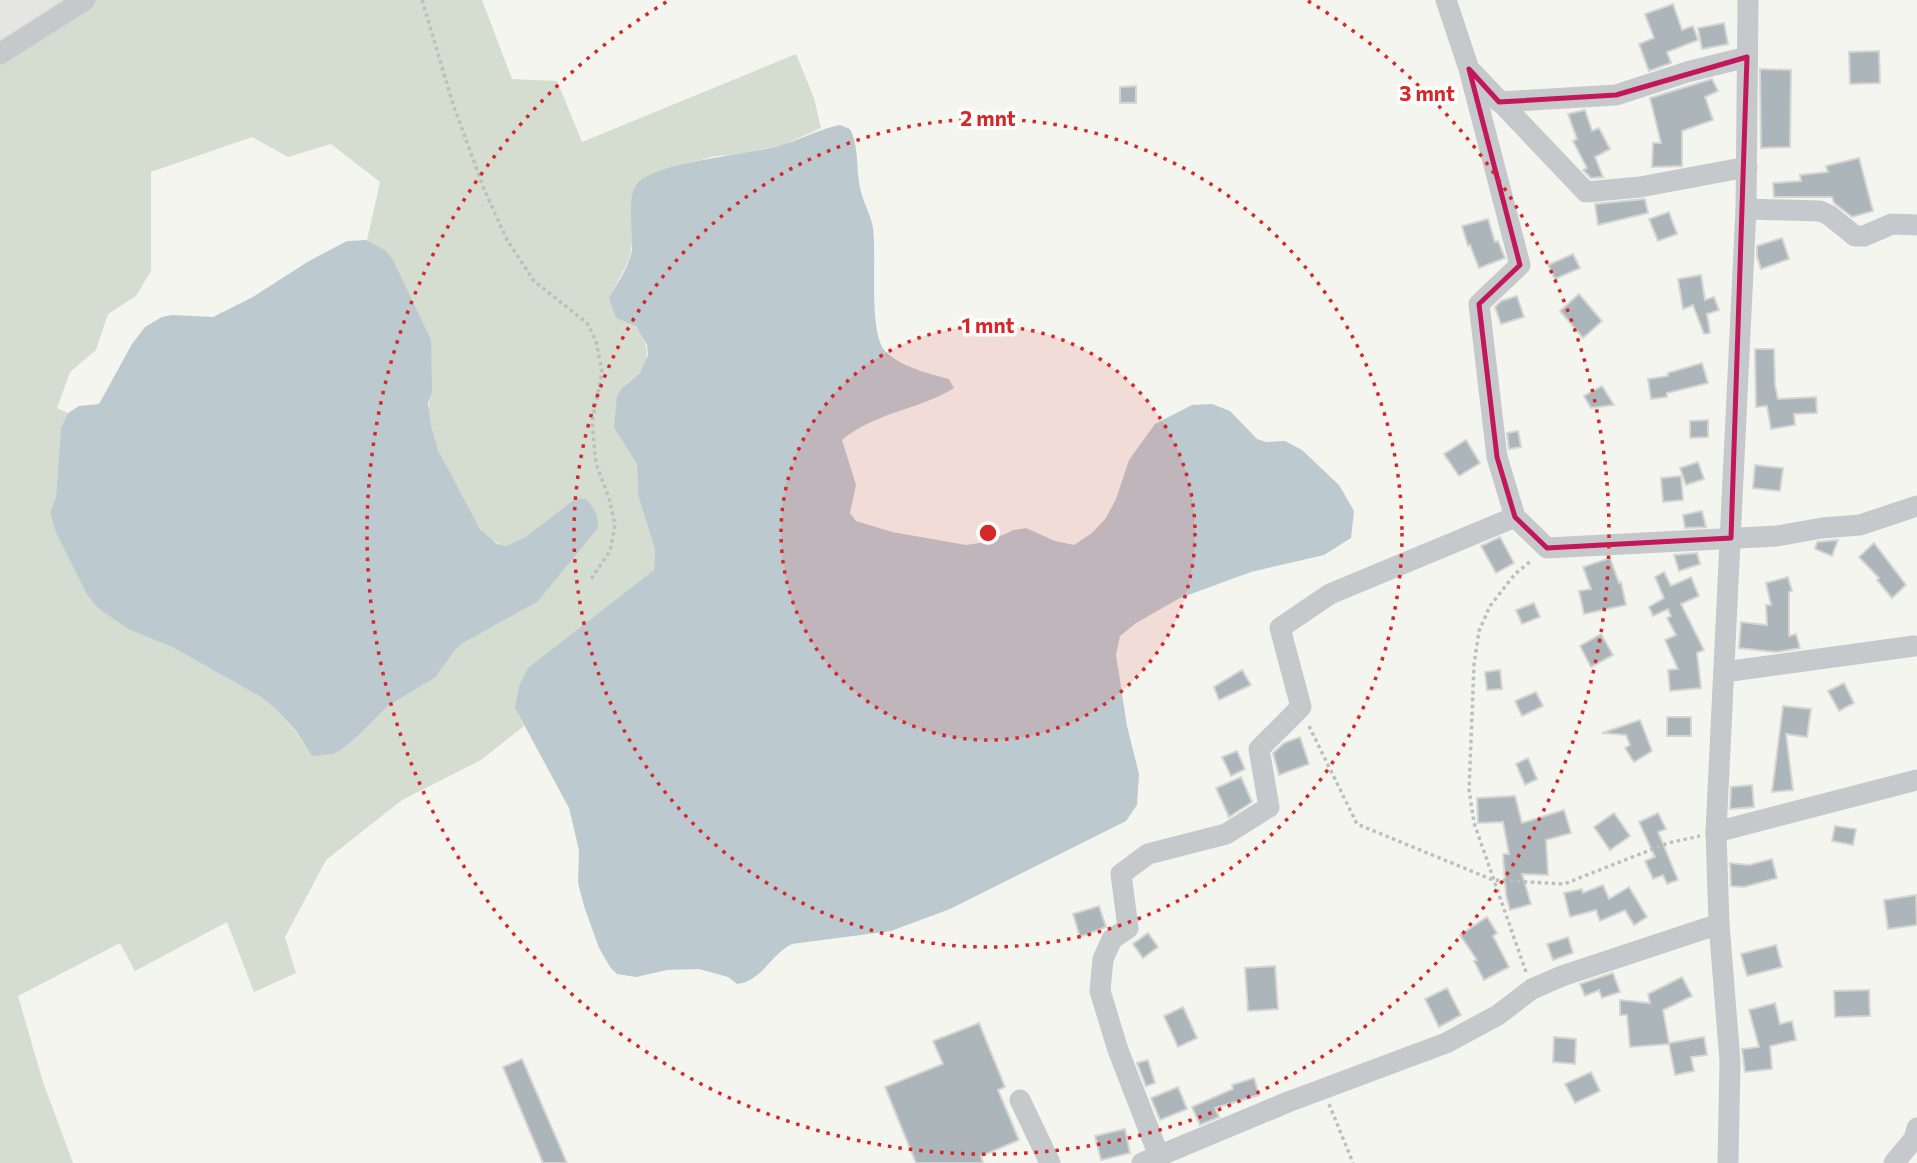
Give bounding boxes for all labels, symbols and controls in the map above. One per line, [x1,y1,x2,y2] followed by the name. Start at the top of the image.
[1399,80,1455,105] text: 3 mnt
[960,105,1016,130] text: 2 mnt
[962,312,1015,337] text: 1 mnt
[976,521,1000,545] centre of rings

